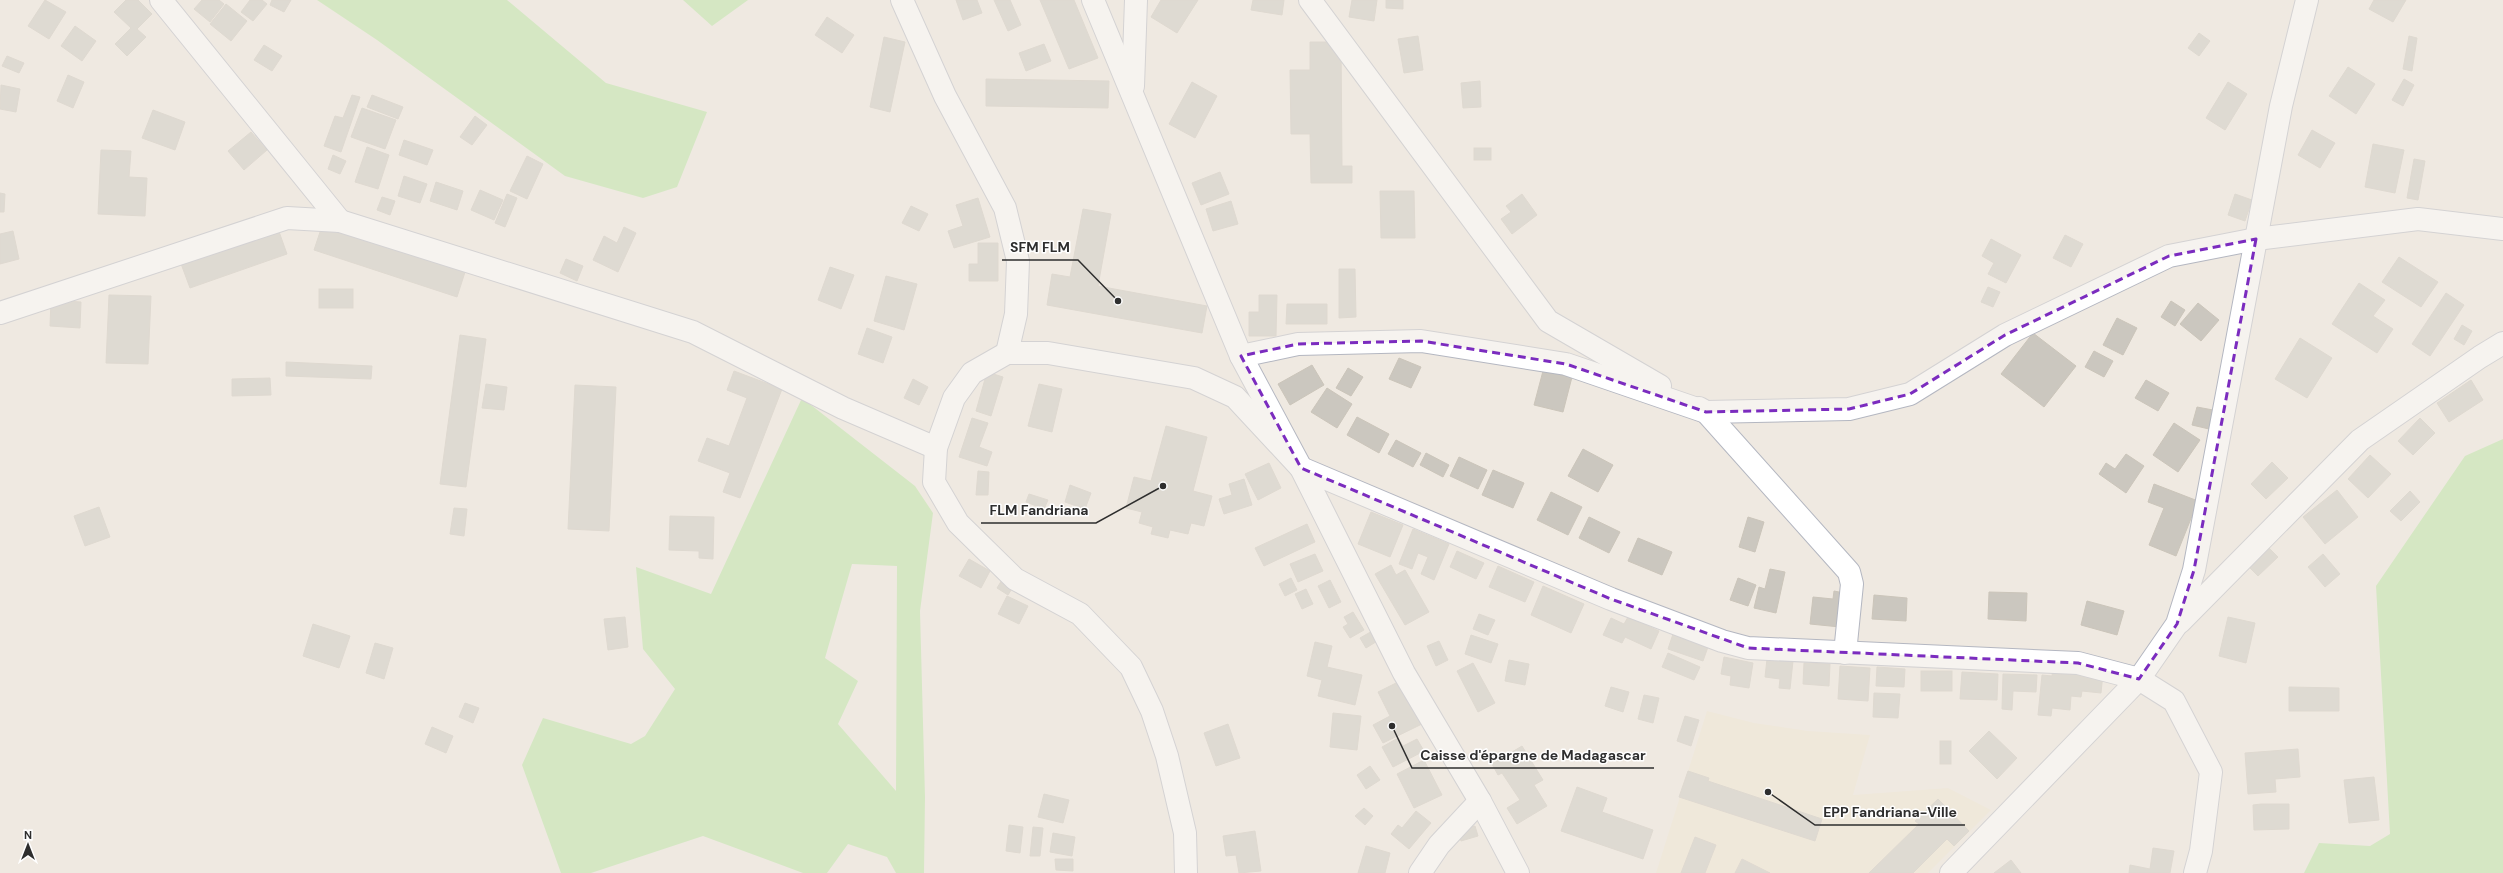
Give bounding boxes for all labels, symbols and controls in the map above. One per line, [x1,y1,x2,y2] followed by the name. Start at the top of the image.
[1002,234,1078,260] callout: SFM FLM
[1010,238,1070,256] text: SFM FLM
[981,497,1096,523] callout: FLM Fandriana
[989,501,1089,519] text: FLM Fandriana
[1412,742,1654,768] callout: Caisse d'épargne de Madagascar
[1420,746,1646,764] text: Caisse d'épargne de Madagascar
[1815,799,1965,825] callout: EPP Fandriana-Ville
[1823,803,1957,821] text: EPP Fandriana-Ville
[8,825,48,865] north arrow
[24,828,32,842] text: N

